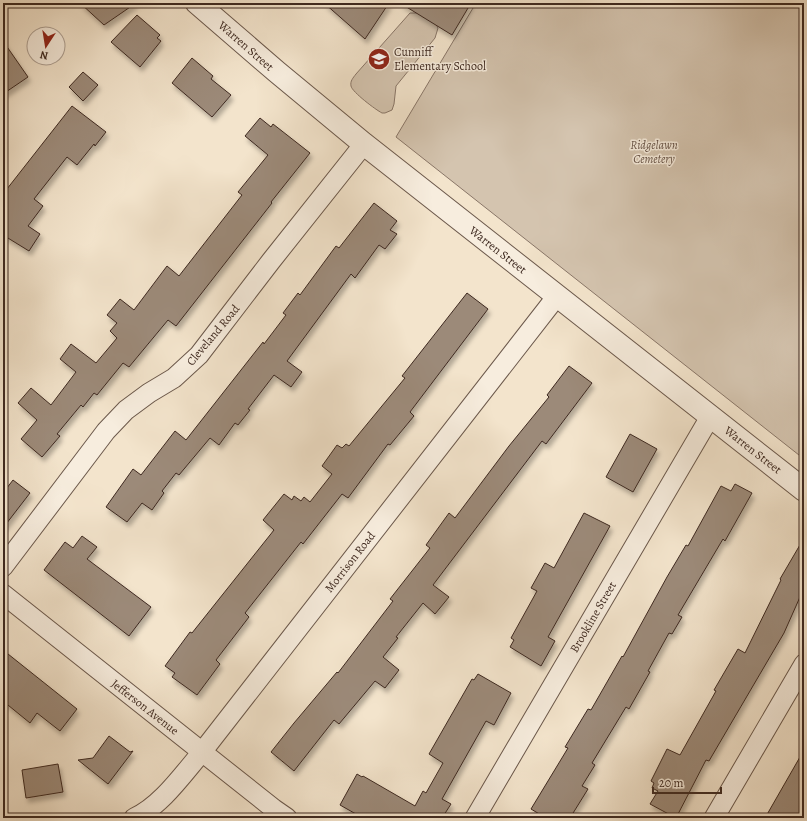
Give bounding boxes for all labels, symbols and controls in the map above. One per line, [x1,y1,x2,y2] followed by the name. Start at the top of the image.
[214,17,277,75] street label: Warren Street
[26,26,66,66] north arrow
[394,44,486,74] place label: Cunniff Elementary School
[366,46,392,72] school or university icon: Cunniff Elementary School
[39,47,50,63] text: N
[630,137,678,167] park label: Ridgelawn Cemetery
[465,222,530,277] street label: Warren Street
[183,301,244,369] street label: Cleveland Road
[720,422,785,477] street label: Warren Street
[321,528,379,596] street label: Morrison Road
[566,579,620,655] street label: Brookline Street
[108,676,182,738] street label: Jefferson Avenue
[653,769,721,795] scale bar
[659,775,683,791] text: 20 m

